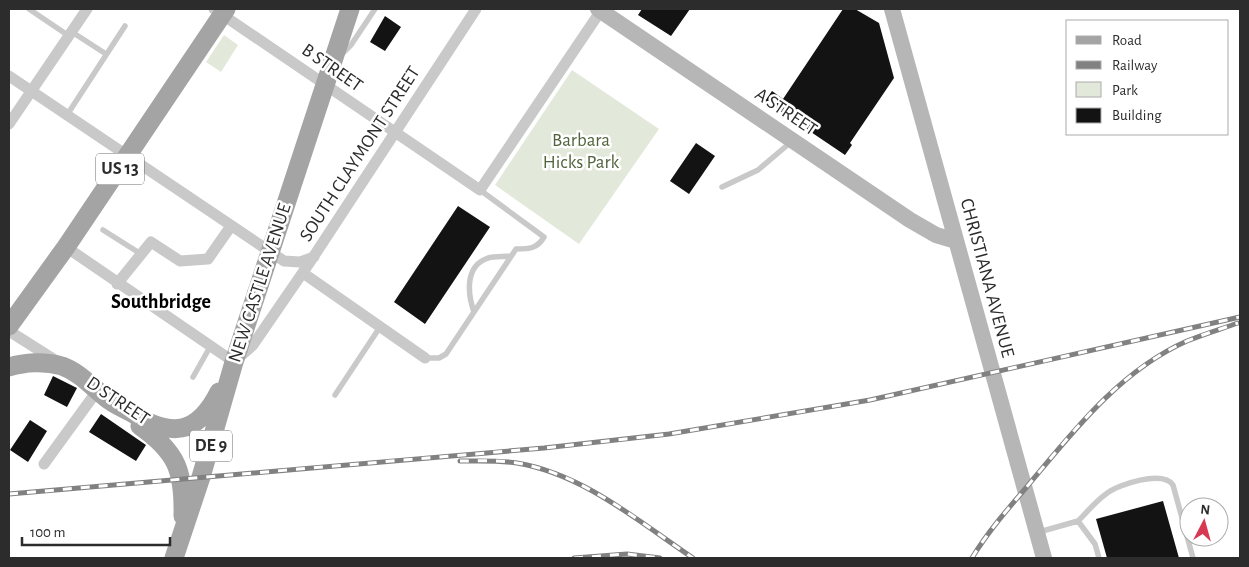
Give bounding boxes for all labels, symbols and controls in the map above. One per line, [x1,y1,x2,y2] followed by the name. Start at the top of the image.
[1066,20,1229,135] legend
[1112,33,1142,48] text: Road
[298,40,366,96] street label: B STREET
[1112,58,1158,73] text: Railway
[296,63,424,245] street label: SOUTH CLAYMONT STREET
[1112,83,1138,98] text: Park
[752,84,820,140] street label: A STREET
[1112,108,1162,123] text: Building
[543,131,620,172] park label: Barbara Hicks Park
[96,153,144,184] road number: US 13
[957,196,1017,360] street label: CHRISTIANA AVENUE
[225,201,295,365] street label: NEW CASTLE AVENUE
[111,292,211,312] district label: Southbridge
[83,373,153,429] street label: D STREET
[190,431,232,462] road number: DE 9
[1179,497,1229,547] north arrow
[1200,503,1211,518] text: N
[22,514,170,546] scale bar
[30,525,65,540] text: 100 m

